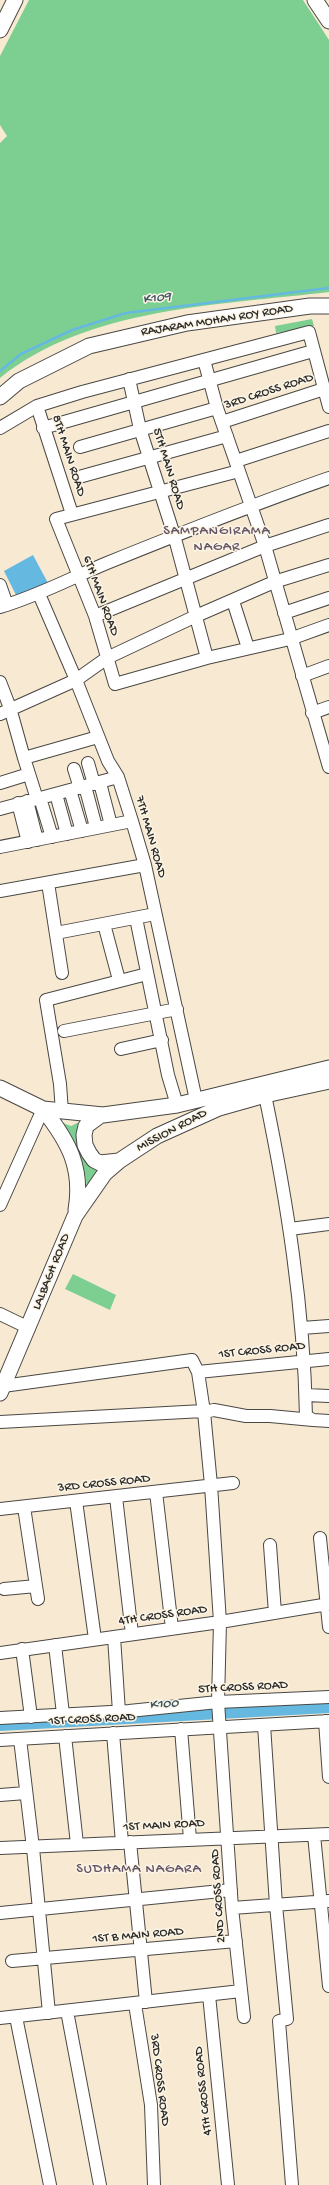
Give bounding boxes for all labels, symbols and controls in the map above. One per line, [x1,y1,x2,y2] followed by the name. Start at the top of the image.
[142,289,172,309] water label: K109
[140,301,294,341] street label: RAJARAM MOHAN ROY ROAD
[223,370,315,414] street label: 3RD CROSS ROAD
[47,413,89,499] street label: 8TH MAIN ROAD
[148,426,188,512] street label: 5TH MAIN ROAD
[163,524,271,556] district label: SAMPANGIRAMA NAGAR
[78,554,122,638] street label: 6TH MAIN ROAD
[131,794,169,880] street label: 7TH MAIN ROAD
[134,1106,210,1156] street label: MISSION ROAD
[30,1232,74,1312] street label: LALBAGH ROAD
[218,1339,306,1363] street label: 1ST CROSS ROAD
[57,1471,151,1497] street label: 3RD CROSS ROAD
[118,1602,208,1630] street label: 4TH CROSS ROAD
[198,1678,288,1698] street label: 5TH CROSS ROAD
[149,1696,179,1714] water label: K100
[48,1710,136,1730] street label: 1ST CROSS ROAD
[123,1816,205,1836] street label: 1ST MAIN ROAD
[208,1849,230,1943] street label: 2ND CROSS ROAD
[76,1862,202,1878] district label: SUDHAMA NAGARA
[92,1924,184,1948] street label: 1ST B MAIN ROAD
[146,2033,172,2127] street label: 3RD CROSS ROAD
[192,2046,216,2136] street label: 4TH CROSS ROAD

